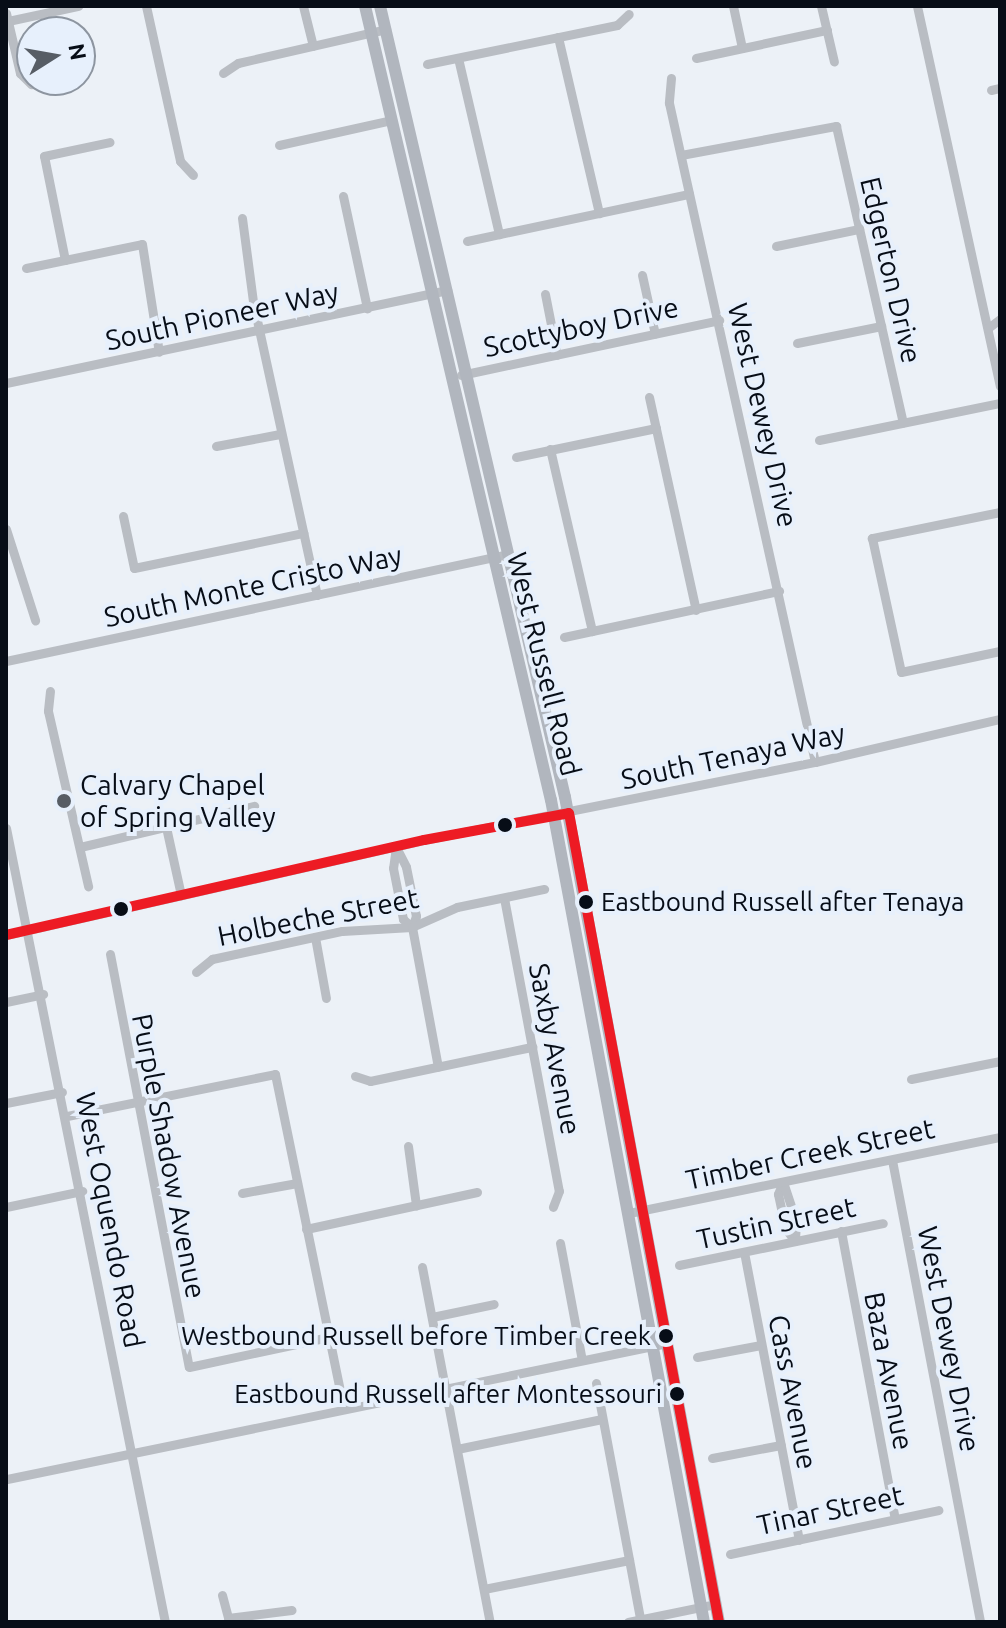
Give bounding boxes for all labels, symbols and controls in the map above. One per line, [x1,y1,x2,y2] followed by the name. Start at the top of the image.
[16,16,96,96] north arrow
[64,41,92,62] text: N
[853,174,929,366] street label: Edgerton Drive
[102,275,342,357] street label: South Pioneer Way
[481,290,681,364] street label: Scottyboy Drive
[721,300,805,530] street label: West Dewey Drive
[101,538,405,634] street label: South Monte Cristo Way
[500,549,588,779] street label: West Russell Road
[618,716,848,796] street label: South Tenaya Way
[80,768,276,834] place label: Calvary Chapel of Spring Valley
[55,792,73,810] marker: Calvary Chapel of Spring Valley
[497,817,513,833] unlabelled marker
[215,881,421,953] street label: Holbeche Street
[601,886,964,918] place label: Eastbound Russell after Tenaya
[578,894,594,910] marker: Eastbound Russell after Tenaya
[113,901,129,917] unlabelled marker
[522,960,588,1138] street label: Saxby Avenue
[125,1011,213,1301] street label: Purple Shadow Avenue
[69,1089,151,1351] street label: West Oquendo Road
[683,1111,937,1197] street label: Timber Creek Street
[694,1190,858,1256] street label: Tustin Street
[911,1223,987,1455] street label: West Dewey Drive
[857,1289,921,1453] street label: Baza Avenue
[762,1312,824,1472] street label: Cass Avenue
[181,1320,651,1352] place label: Westbound Russell before Timber Creek
[658,1328,674,1344] marker: Westbound Russell before Timber Creek
[234,1378,662,1410] place label: Eastbound Russell after Montessouri
[669,1386,685,1402] marker: Eastbound Russell after Montessouri
[754,1478,906,1542] street label: Tinar Street

